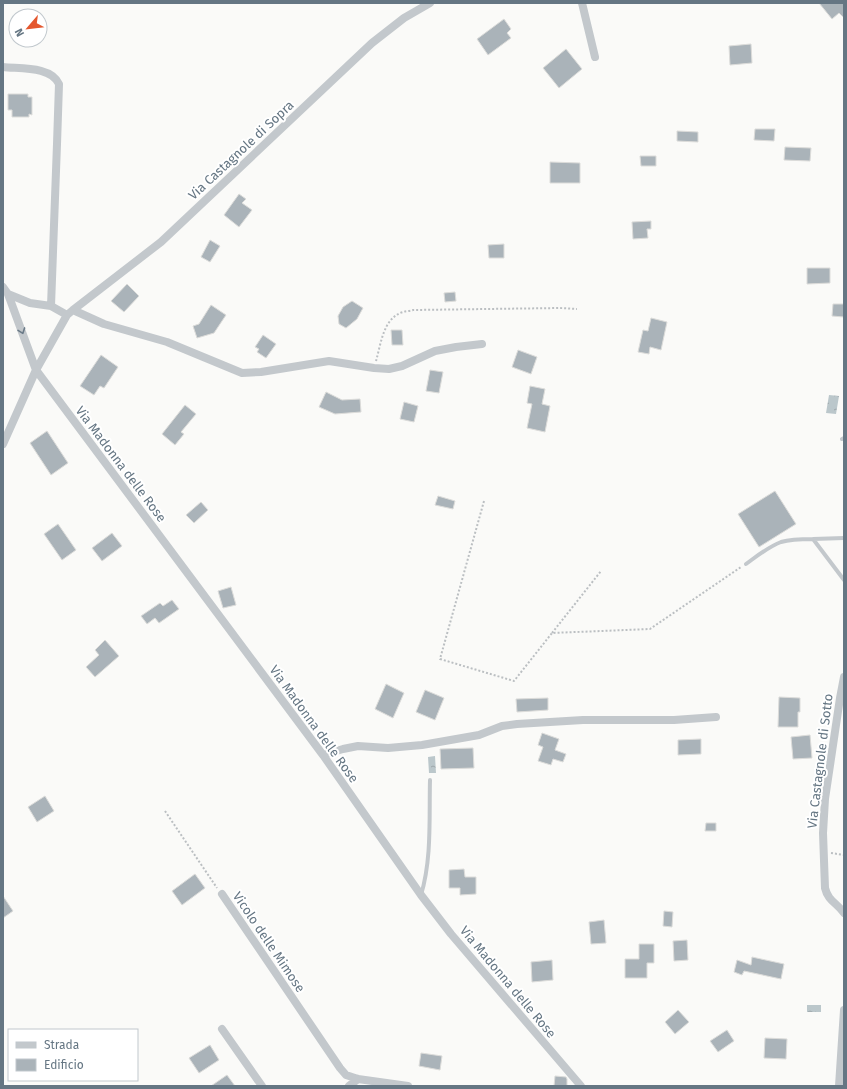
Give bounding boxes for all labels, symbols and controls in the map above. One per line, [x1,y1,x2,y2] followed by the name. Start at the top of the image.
[8,8,48,48] north arrow
[12,26,27,39] text: N
[185,97,297,203] street label: Via Castagnole di Sopra
[17,327,25,334] one-way arrow
[73,403,169,525] street label: Via Madonna delle Rose
[266,663,362,785] street label: Via Madonna delle Rose
[804,693,836,829] street label: Via Castagnole di Sotto
[230,889,308,995] street label: Vicolo delle Mimose
[457,923,559,1041] street label: Via Madonna delle Rose
[8,1029,138,1081] legend
[44,1038,79,1052] text: Strada
[44,1058,84,1072] text: Edificio

